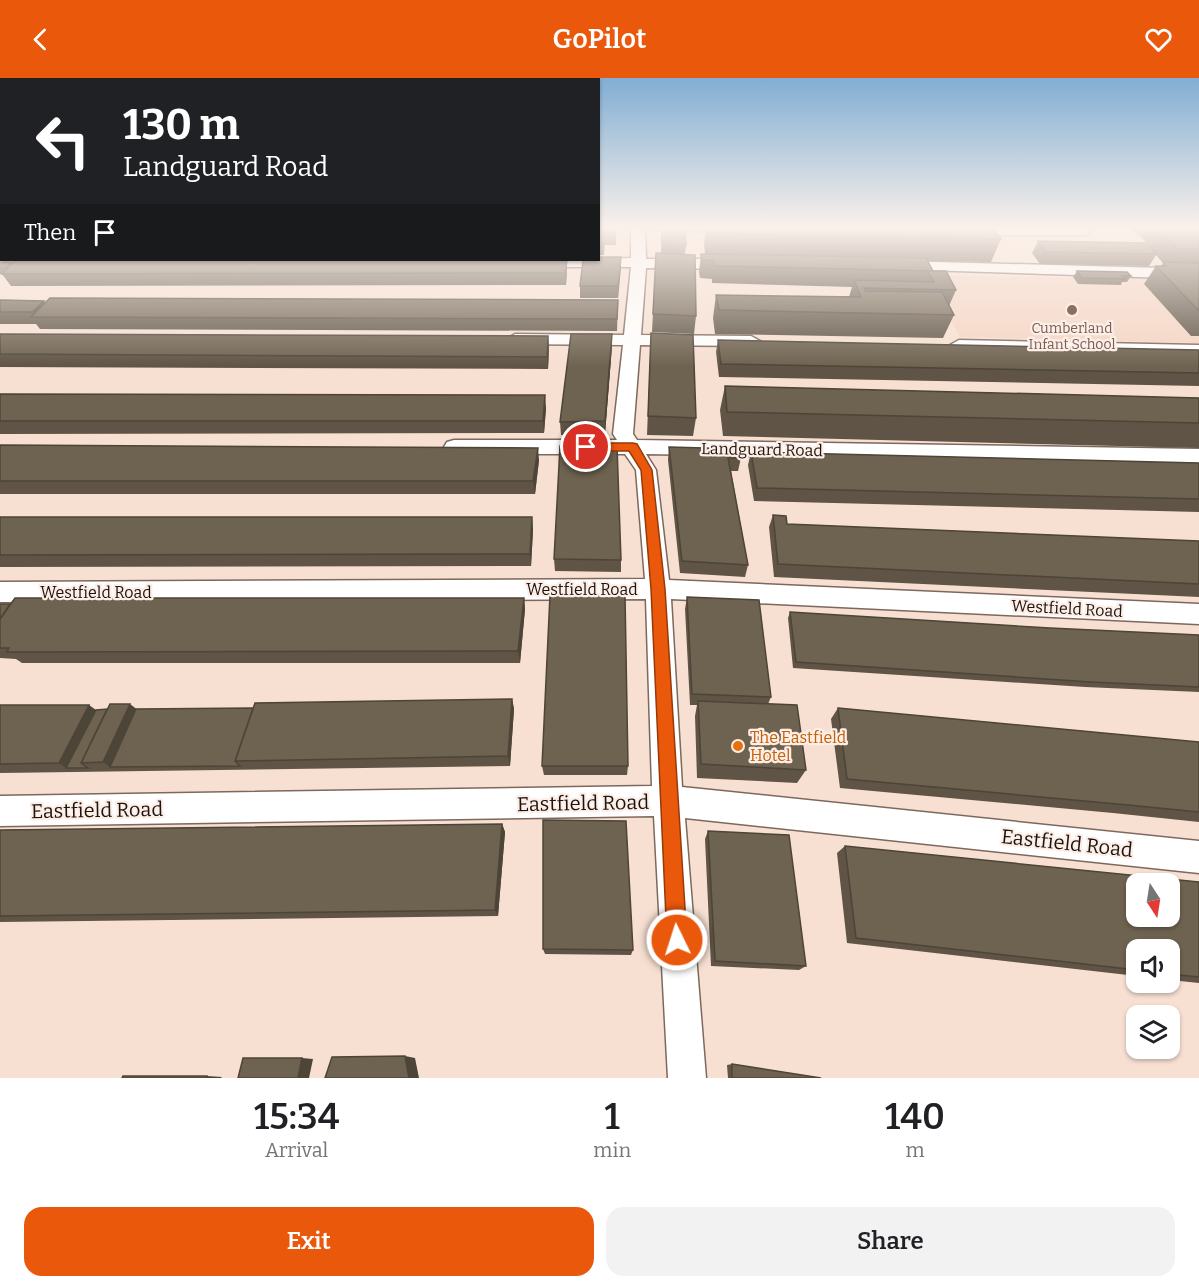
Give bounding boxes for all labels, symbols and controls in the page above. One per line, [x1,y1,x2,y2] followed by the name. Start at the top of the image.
[24,23,57,56] icon: back
[553,23,646,55] text: GoPilot
[1142,23,1175,56] icon: heart
[123,100,240,150] text: 130 m
[24,102,102,180] icon: left
[123,151,328,183] text: Landguard Road
[88,216,121,249] icon: arrive
[24,219,76,246] text: Then
[1065,303,1079,317] marker: Cumberland Infant School
[1029,320,1115,353] place label: Cumberland Infant School
[560,421,611,472] pin
[569,430,602,463] icon: arrive
[701,439,823,460] street label: Landguard Road
[526,580,638,599] street label: Westfield Road
[40,583,152,602] street label: Westfield Road
[1011,596,1124,621] street label: Westfield Road
[750,728,847,765] place label: The Eastfield Hotel
[731,739,745,753] marker: The Eastfield Hotel
[517,790,650,816] street label: Eastfield Road
[31,797,164,823] street label: Eastfield Road
[1000,824,1134,862] street label: Eastfield Road
[1126,873,1180,927] north arrow
[1126,873,1180,1059] map controls
[645,908,709,972] position arrow
[1126,939,1180,993] button: sound
[1126,1005,1180,1059] button: layers
[254,1095,339,1139] text: 15:34
[605,1095,620,1139] text: 1
[885,1095,945,1139] text: 140
[265,1138,328,1162] text: Arrival
[593,1138,631,1162] text: min
[905,1138,925,1162] text: m
[24,1207,594,1276] button: Exit
[606,1207,1175,1276] button: Share

